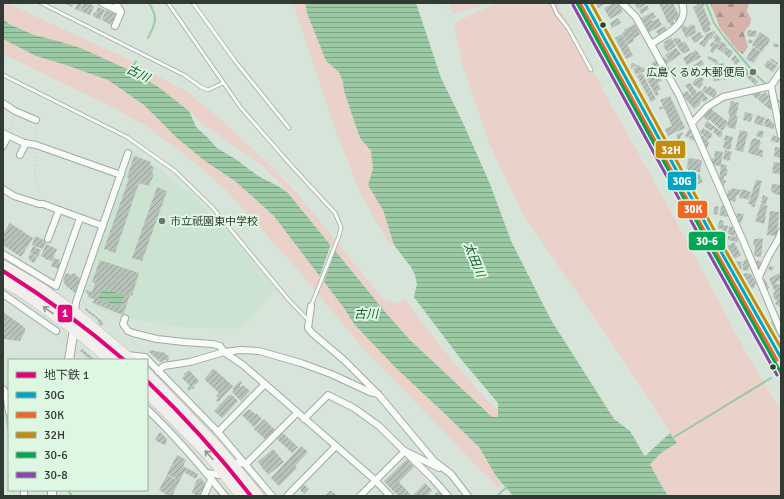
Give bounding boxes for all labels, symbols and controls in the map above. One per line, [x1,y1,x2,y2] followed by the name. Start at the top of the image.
[598,20,608,30] unlabelled marker
[124,62,154,87] water label: 古川
[646,66,745,79] place label: 広島くるめ木郵便局
[748,67,758,77] marker: 広島くるめ木郵便局
[655,140,686,159] line badge: 32H
[661,144,681,157] text: 32H
[667,171,697,191] line badge: 30G
[672,175,692,188] text: 30G
[677,200,708,219] line badge: 30K
[684,203,703,216] text: 30K
[170,215,258,228] place label: 市立祇園東中学校
[157,216,167,226] marker: 市立祇園東中学校
[688,231,726,251] line badge: 30-6
[696,235,718,248] text: 30-6
[460,240,488,281] water label: 太田川
[57,304,73,323] line badge: 1
[42,306,53,314] one-way arrow
[62,307,68,320] text: 1
[354,307,380,322] water label: 古川
[8,359,148,491] legend
[768,362,778,372] unlabelled marker
[44,368,89,383] text: 地下鉄 1
[44,388,65,403] text: 30G
[44,408,64,423] text: 30K
[44,428,65,443] text: 32H
[44,448,68,463] text: 30-6
[204,450,213,460] one-way arrow
[44,468,68,483] text: 30-8

